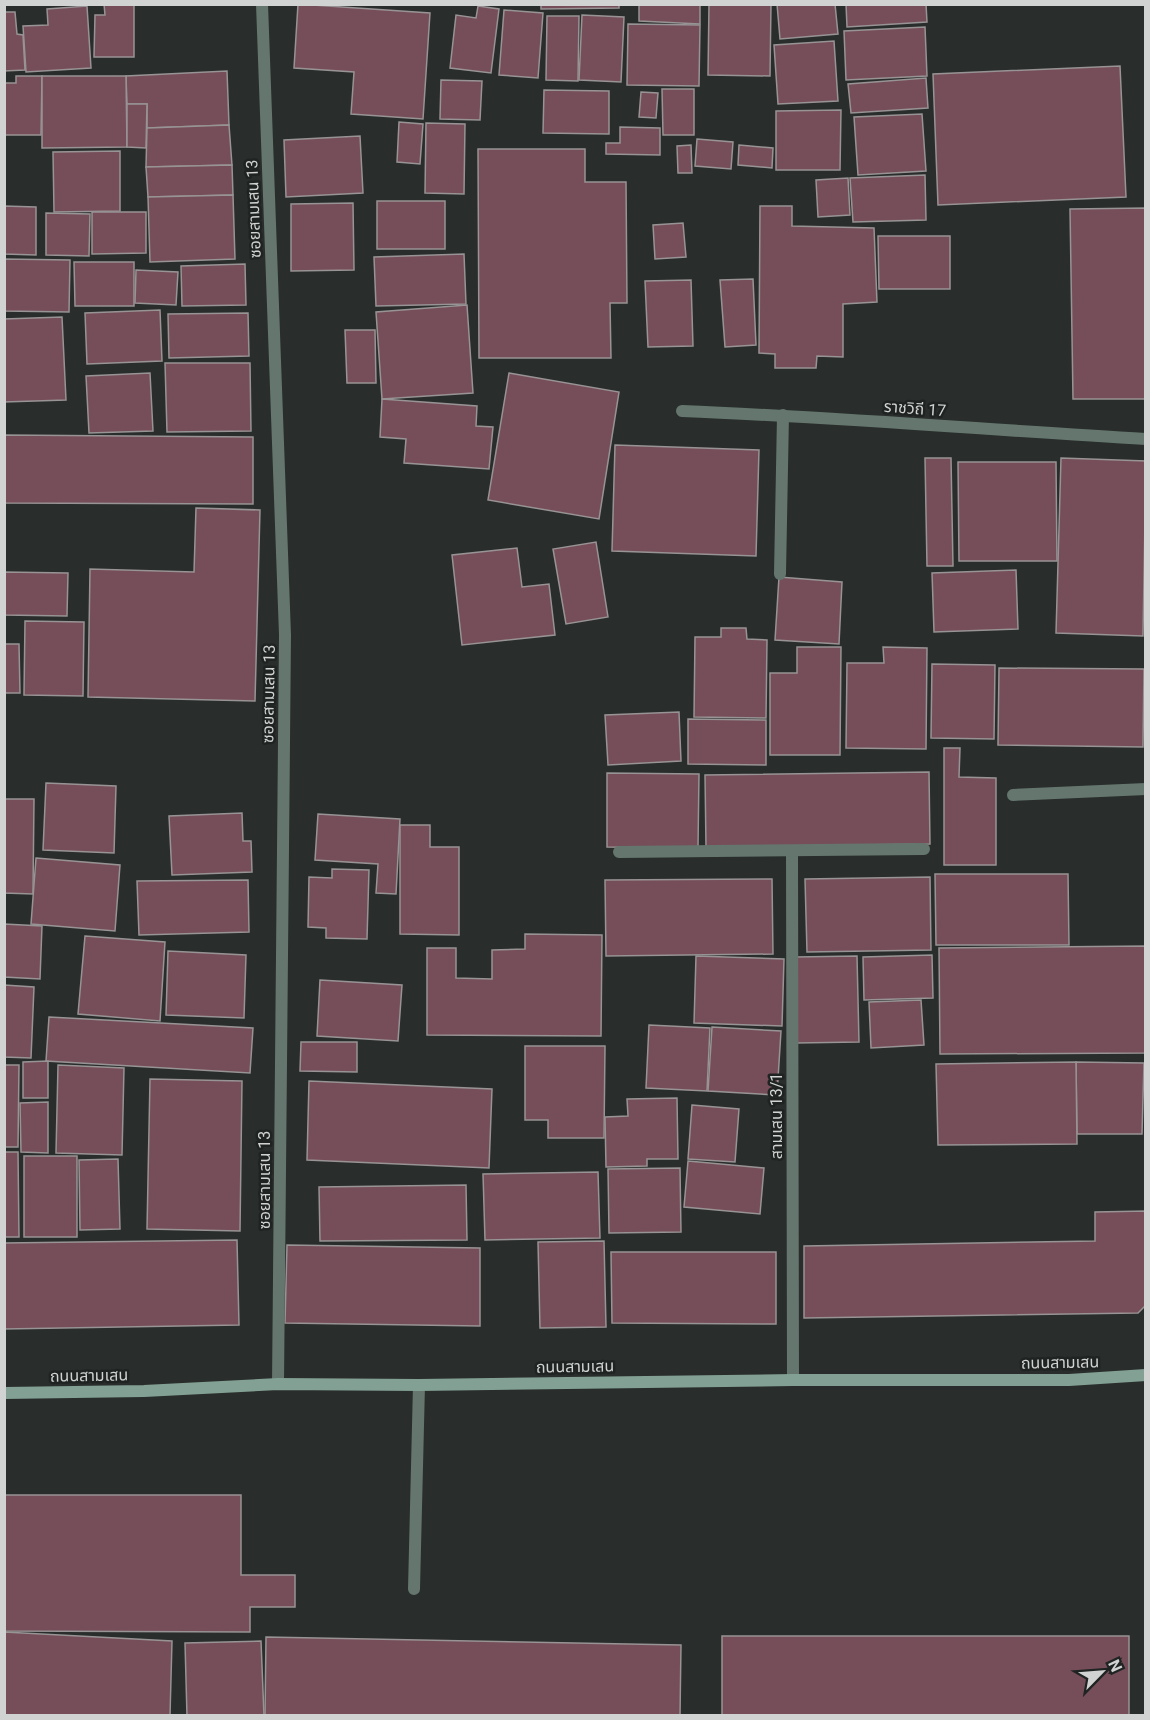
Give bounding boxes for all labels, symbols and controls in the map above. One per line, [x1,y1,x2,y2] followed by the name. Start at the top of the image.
[242,159,265,259] street label: ซอยสามเสน 13
[883,397,947,420] street label: ราชวิถี 17
[258,645,279,743] street label: ซอยสามเสน 13
[767,1073,786,1159] street label: สามเสน 13/1
[255,1131,274,1229] street label: ซอยสามเสน 13
[1021,1352,1099,1373] street label: ถนนสามเสน
[536,1356,614,1377] street label: ถนนสามเสน
[50,1365,128,1386] street label: ถนนสามเสน
[1072,1642,1132,1702] north arrow
[1104,1657,1126,1675] text: N

